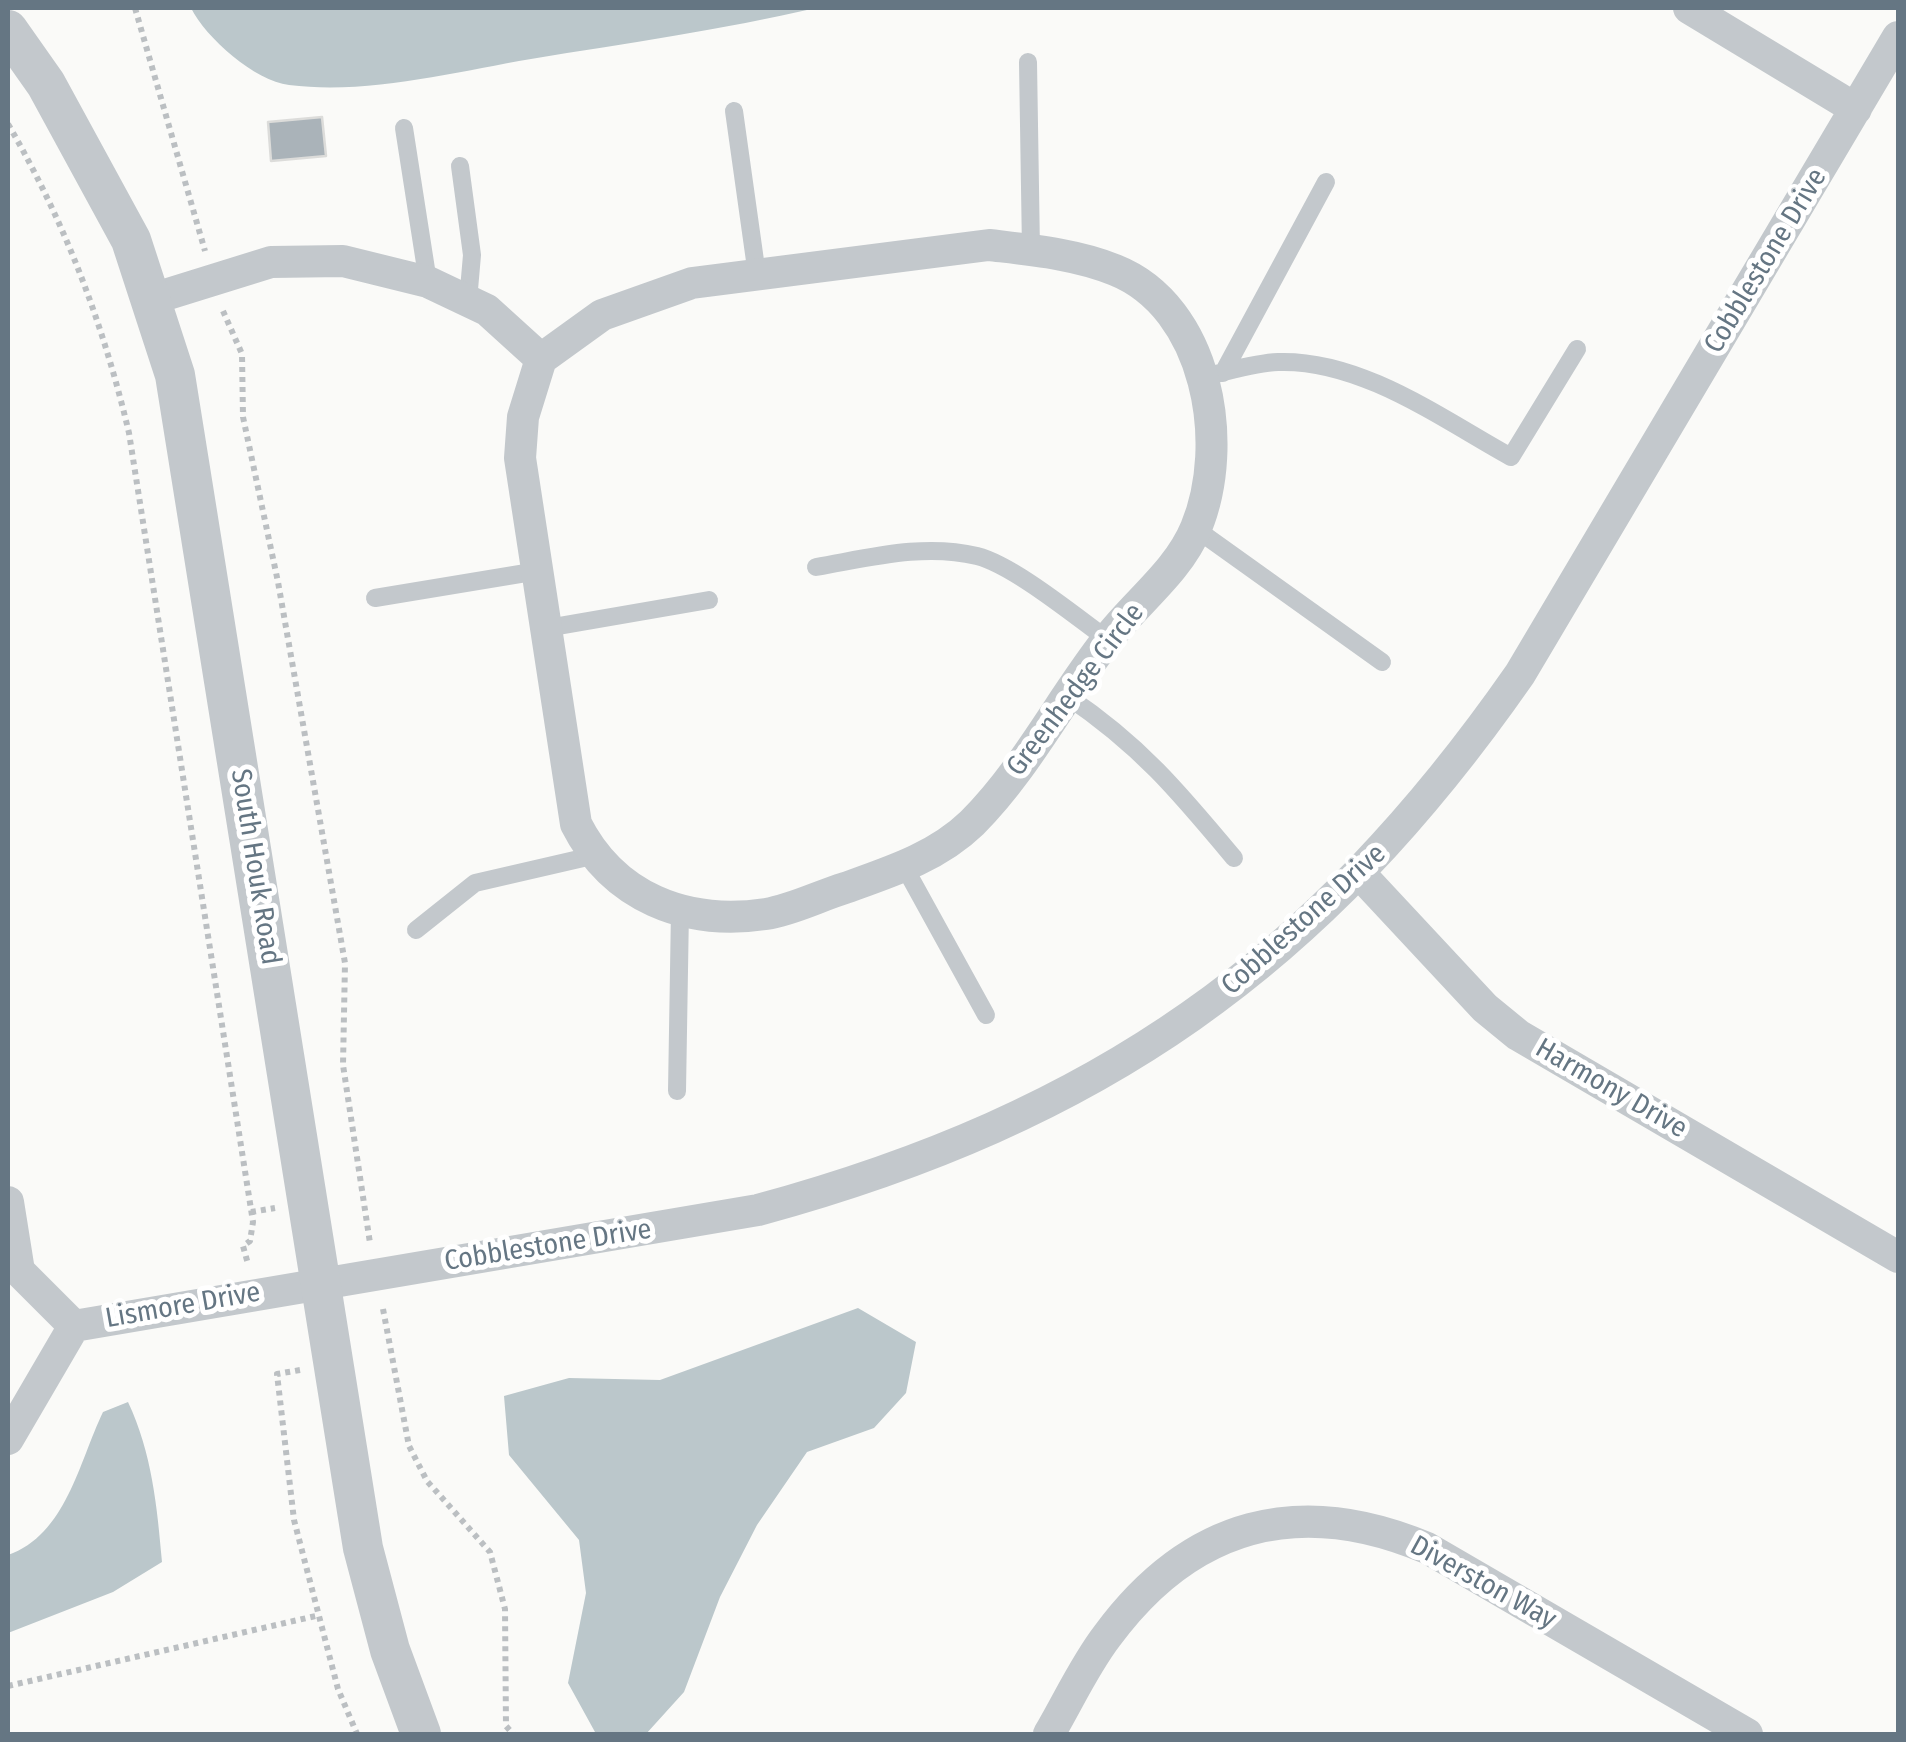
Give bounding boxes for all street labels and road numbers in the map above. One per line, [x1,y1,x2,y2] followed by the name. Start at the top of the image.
[1698,163,1834,359] street label: Cobblestone Drive
[1000,597,1152,783] street label: Greenhedge Circle
[223,767,287,967] street label: South Houk Road
[1215,838,1393,1002] street label: Cobblestone Drive
[1529,1032,1693,1146] street label: Harmony Drive
[442,1213,654,1279] street label: Cobblestone Drive
[103,1276,263,1336] street label: Lismore Drive
[1404,1529,1562,1637] street label: Diverston Way

